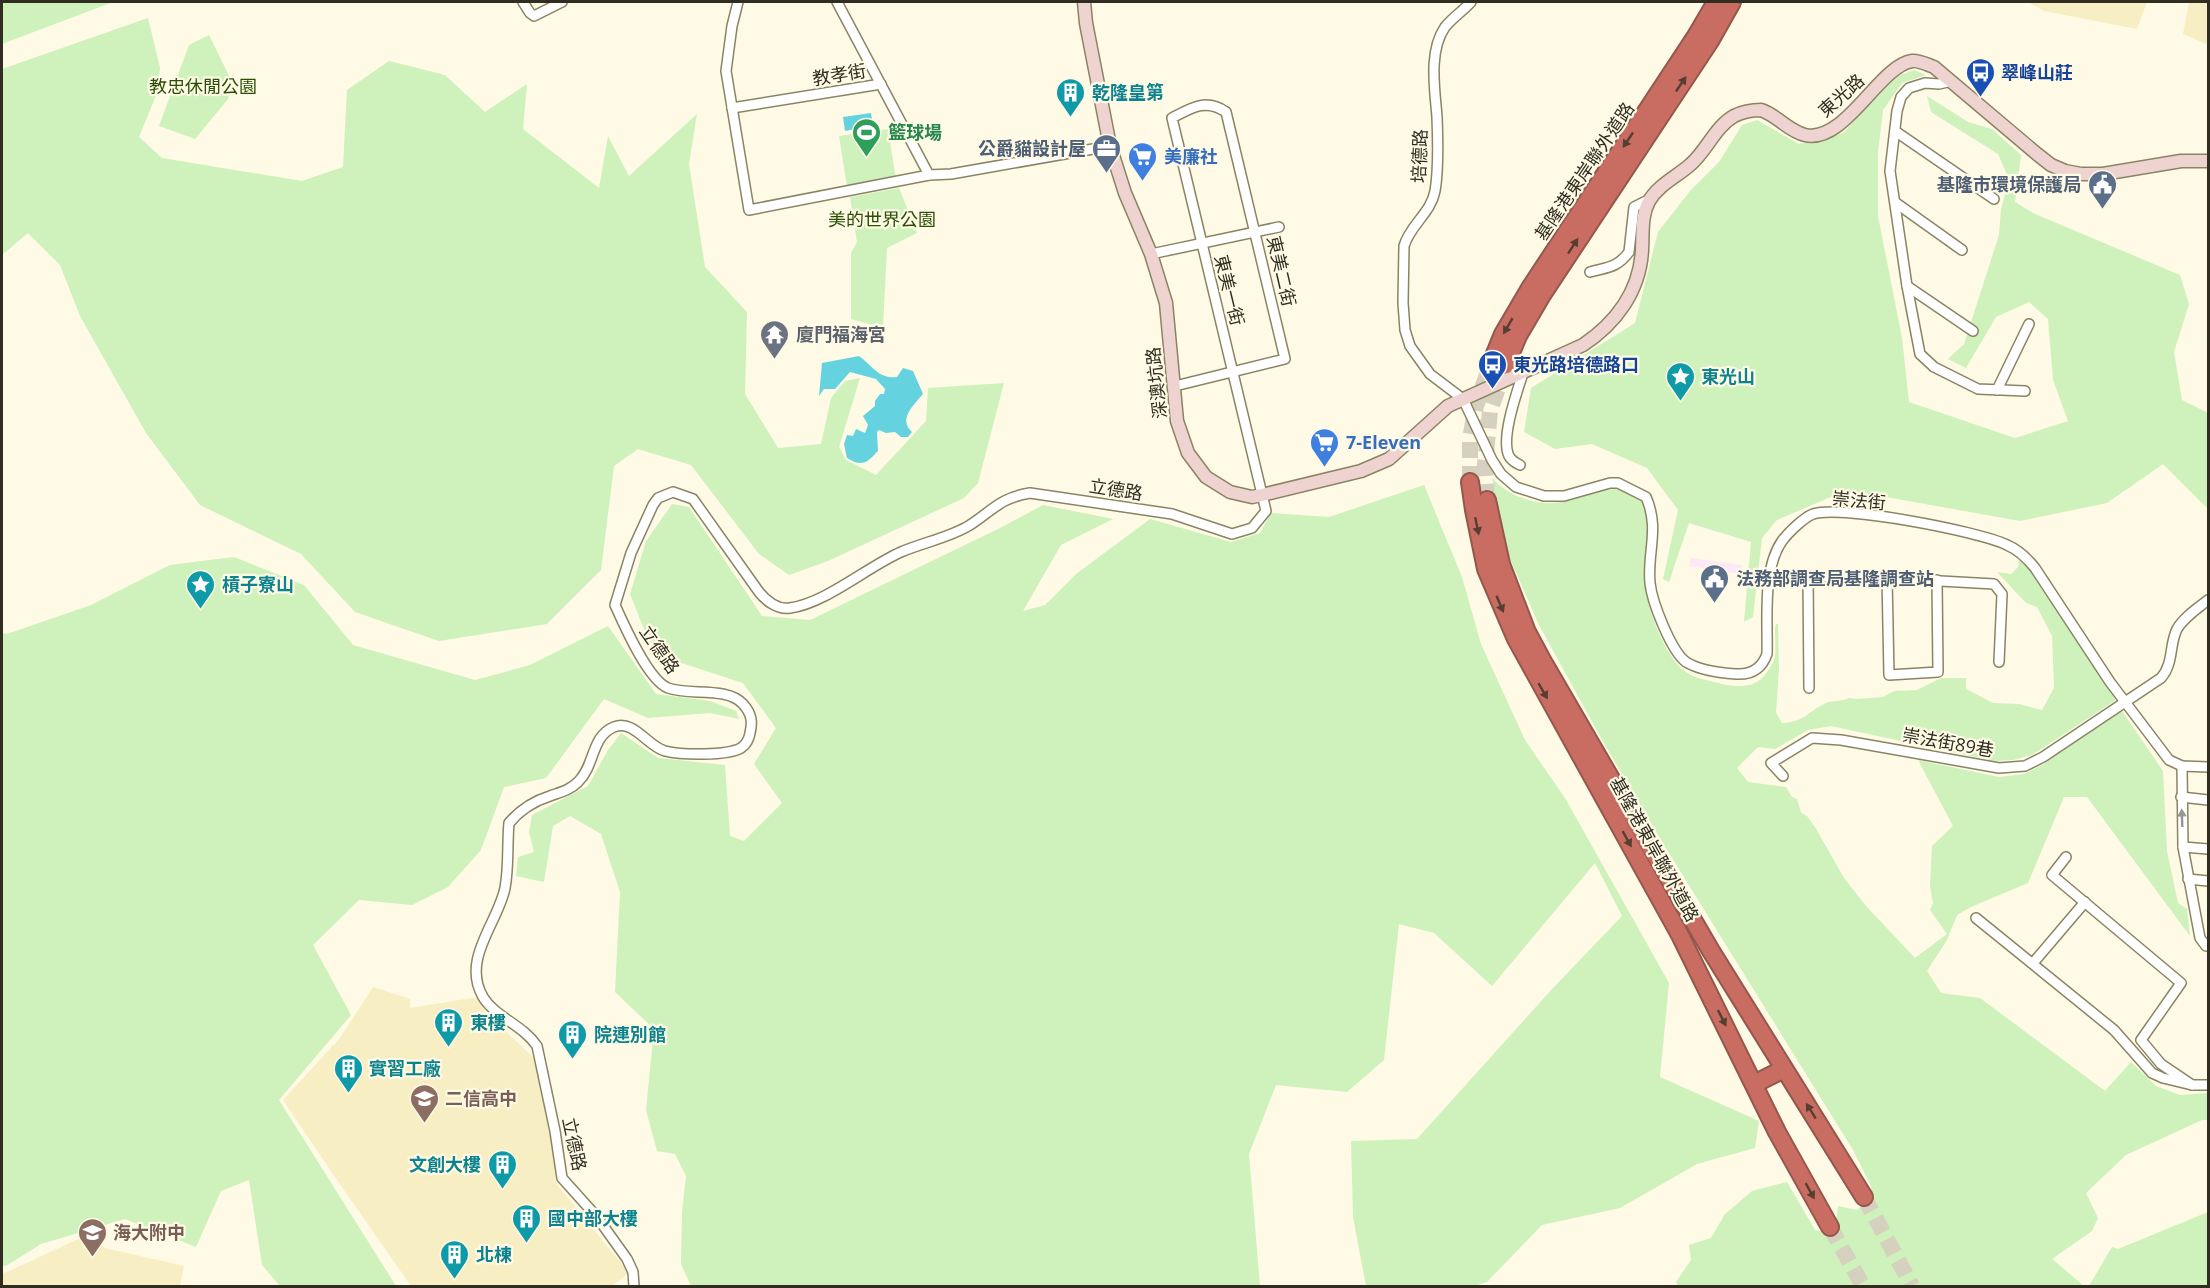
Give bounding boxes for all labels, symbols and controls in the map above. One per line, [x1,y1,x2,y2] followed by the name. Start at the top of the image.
[1964,56,1996,98] bus stop icon: 翠峰山莊
[810,58,868,90] street label: 教孝街
[2001,60,2073,84] place label: 翠峰山莊
[1813,68,1869,122] street label: 東光路
[149,74,257,98] park label: 教忠休閒公園
[1676,75,1687,92] one-way arrow
[1055,76,1087,118] building icon: 乾隆皇第
[1092,80,1164,104] place label: 乾隆皇第
[1529,97,1639,245] street label: 基隆港東岸聯外道路
[851,116,883,158] sports icon: 籃球場
[888,120,942,144] place label: 籃球場
[1406,129,1432,183] street label: 培德路
[1622,131,1634,147] one-way arrow
[1091,132,1123,174] office icon: 公爵貓設計屋
[978,136,1086,160] place label: 公爵貓設計屋
[1127,140,1159,182] supermarket icon: 美廉社
[1164,144,1218,168] place label: 美廉社
[2086,168,2118,210] public building icon: 基隆市環境保護局
[1937,172,2081,196] place label: 基隆市環境保護局
[828,207,936,231] park label: 美的世界公園
[1262,233,1302,309] street label: 東美二街
[1568,238,1579,254] one-way arrow
[1210,252,1250,328] street label: 東美一街
[759,318,791,360] temple icon: 廈門福海宮
[1502,318,1513,334] one-way arrow
[796,322,886,346] place label: 廈門福海宮
[1140,346,1172,420] street label: 深澳坑路
[1476,348,1508,390] bus stop icon: 東光路培德路口
[1513,352,1639,376] place label: 東光路培德路口
[1664,360,1696,402] place icon: 東光山
[1701,364,1755,388] place label: 東光山
[1309,426,1341,468] supermarket icon: 7-Eleven
[1346,430,1421,454] place label: 7-Eleven
[1087,473,1145,505] street label: 立德路
[1831,486,1887,514] street label: 崇法街
[1473,516,1482,535] one-way arrow
[1699,562,1731,604] public building icon: 法務部調查局基隆調查站
[1736,566,1934,590] place label: 法務部調查局基隆調查站
[185,568,217,610] place icon: 槓子寮山
[222,572,294,596] place label: 槓子寮山
[1495,596,1505,614] one-way arrow
[635,620,685,678] street label: 立德路
[1538,682,1548,699] one-way arrow
[1900,722,1996,762] street label: 崇法街89巷
[1605,772,1705,926] street label: 基隆港東岸聯外道路
[2177,808,2187,827] one-way arrow
[1622,831,1632,848] one-way arrow
[433,1006,465,1048] building icon: 東樓
[1717,1009,1726,1026] one-way arrow
[470,1010,506,1034] place label: 東樓
[557,1018,589,1060] building icon: 院連別館
[594,1022,666,1046] place label: 院連別館
[332,1052,364,1094] building icon: 實習工廠
[369,1056,441,1080] place label: 實習工廠
[408,1082,440,1124] school or university icon: 二信高中
[445,1086,517,1110] place label: 二信高中
[1806,1103,1817,1119] one-way arrow
[558,1115,592,1173] street label: 立德路
[486,1148,518,1190] building icon: 文創大樓
[409,1152,481,1176] place label: 文創大樓
[1805,1183,1815,1200] one-way arrow
[511,1202,543,1244] building icon: 國中部大樓
[548,1206,638,1230] place label: 國中部大樓
[76,1216,108,1258] school or university icon: 海大附中
[113,1220,185,1244] place label: 海大附中
[439,1238,471,1280] building icon: 北棟
[476,1242,512,1266] place label: 北棟

